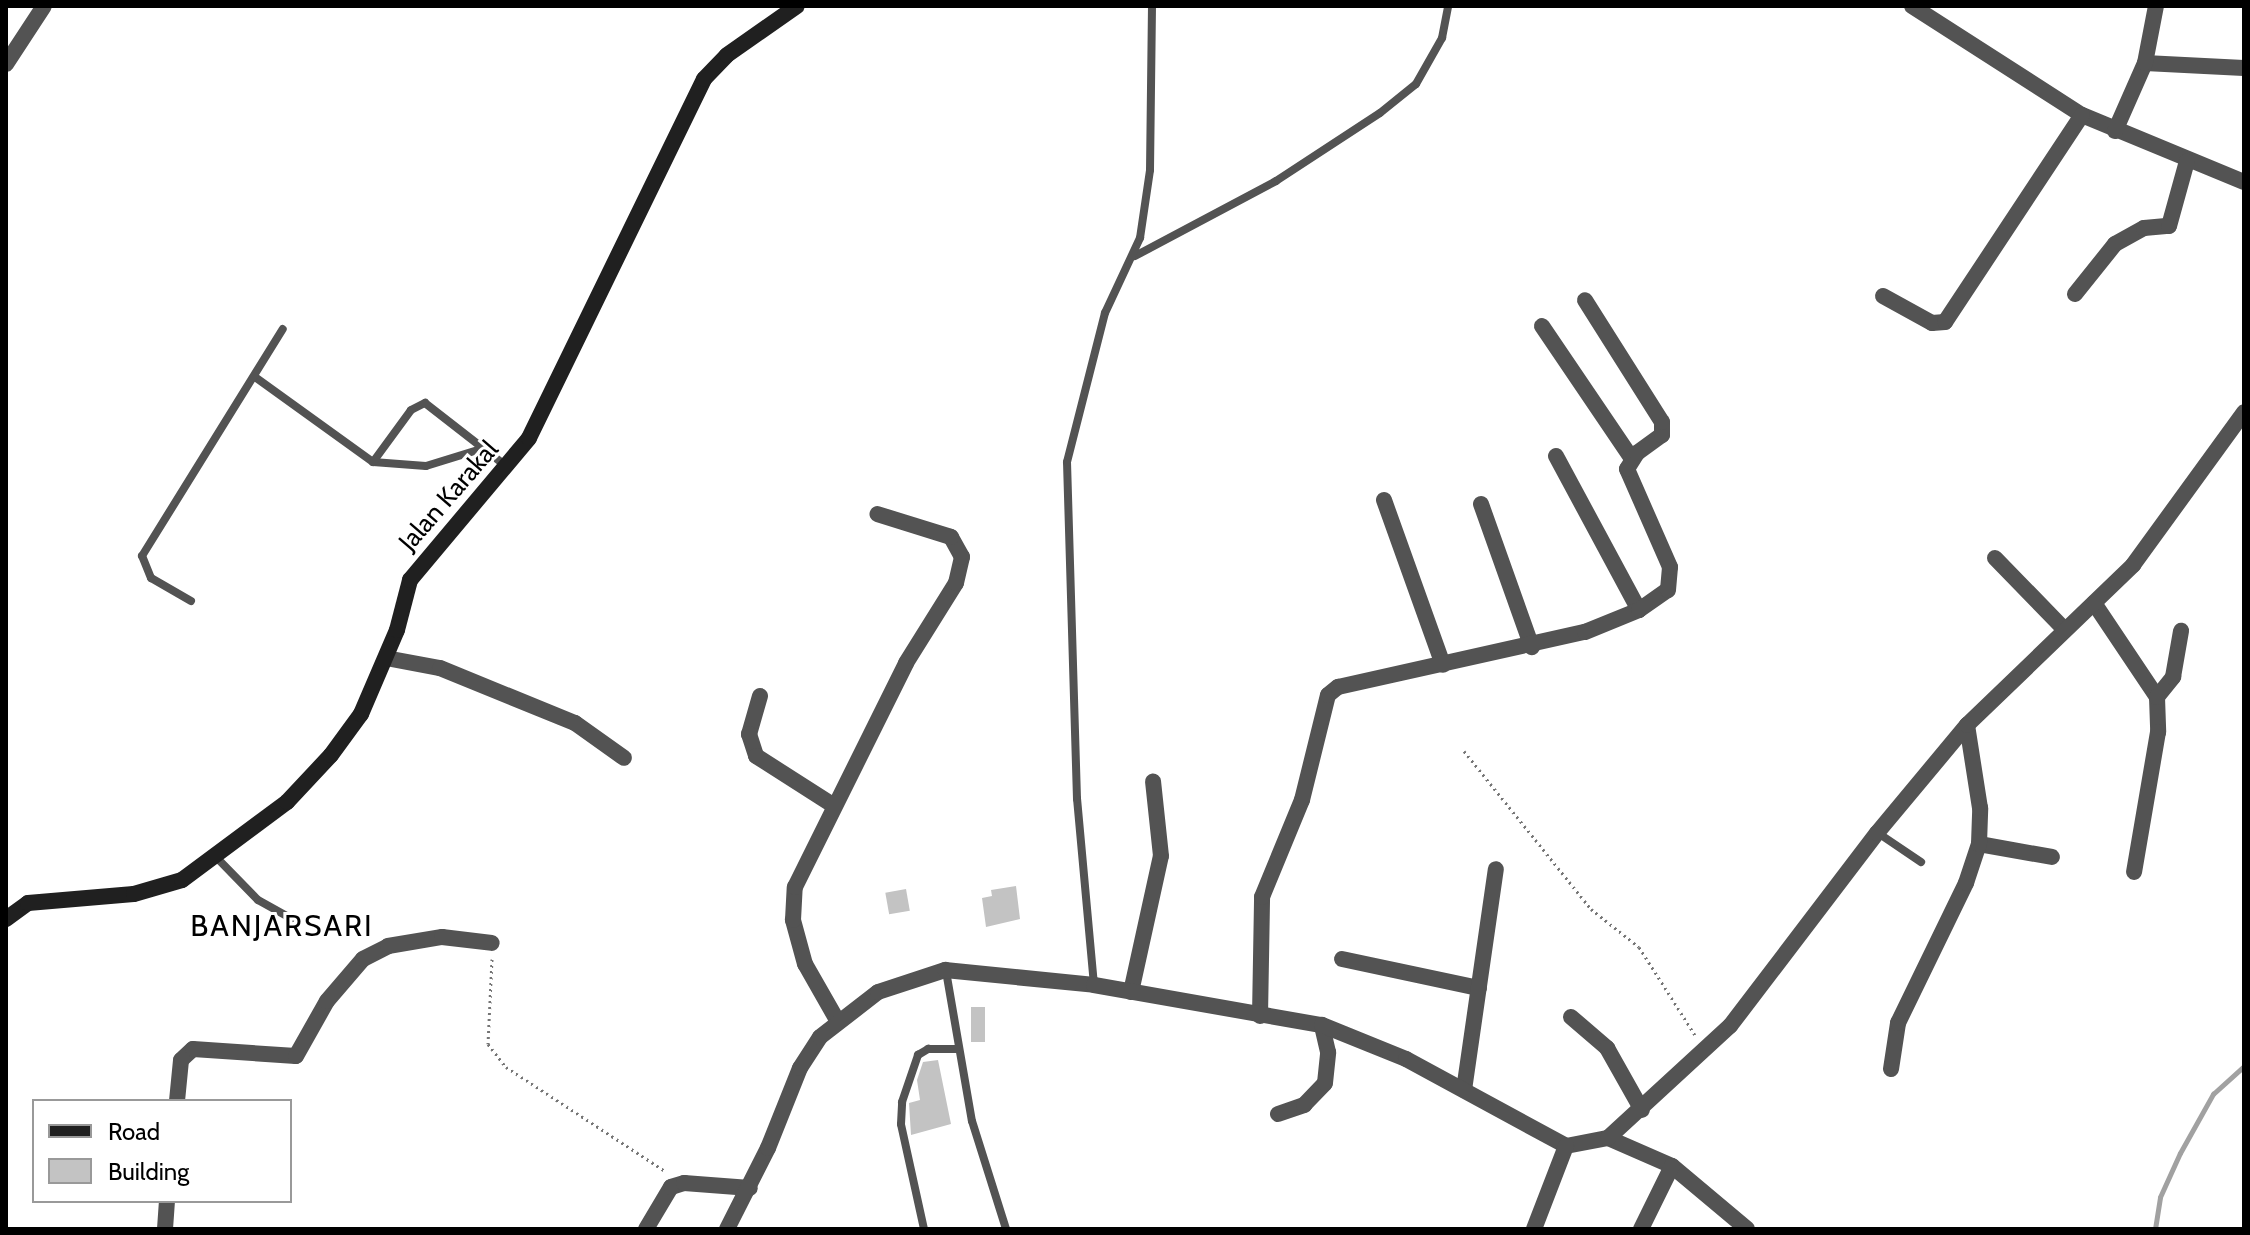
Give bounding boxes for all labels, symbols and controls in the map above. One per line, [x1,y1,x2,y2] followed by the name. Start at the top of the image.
[393,435,505,557] street label: Jalan Karakal
[190,908,374,944] district label: BANJARSARI
[32,1099,292,1203] legend
[108,1117,160,1146] text: Road
[108,1157,189,1186] text: Building

